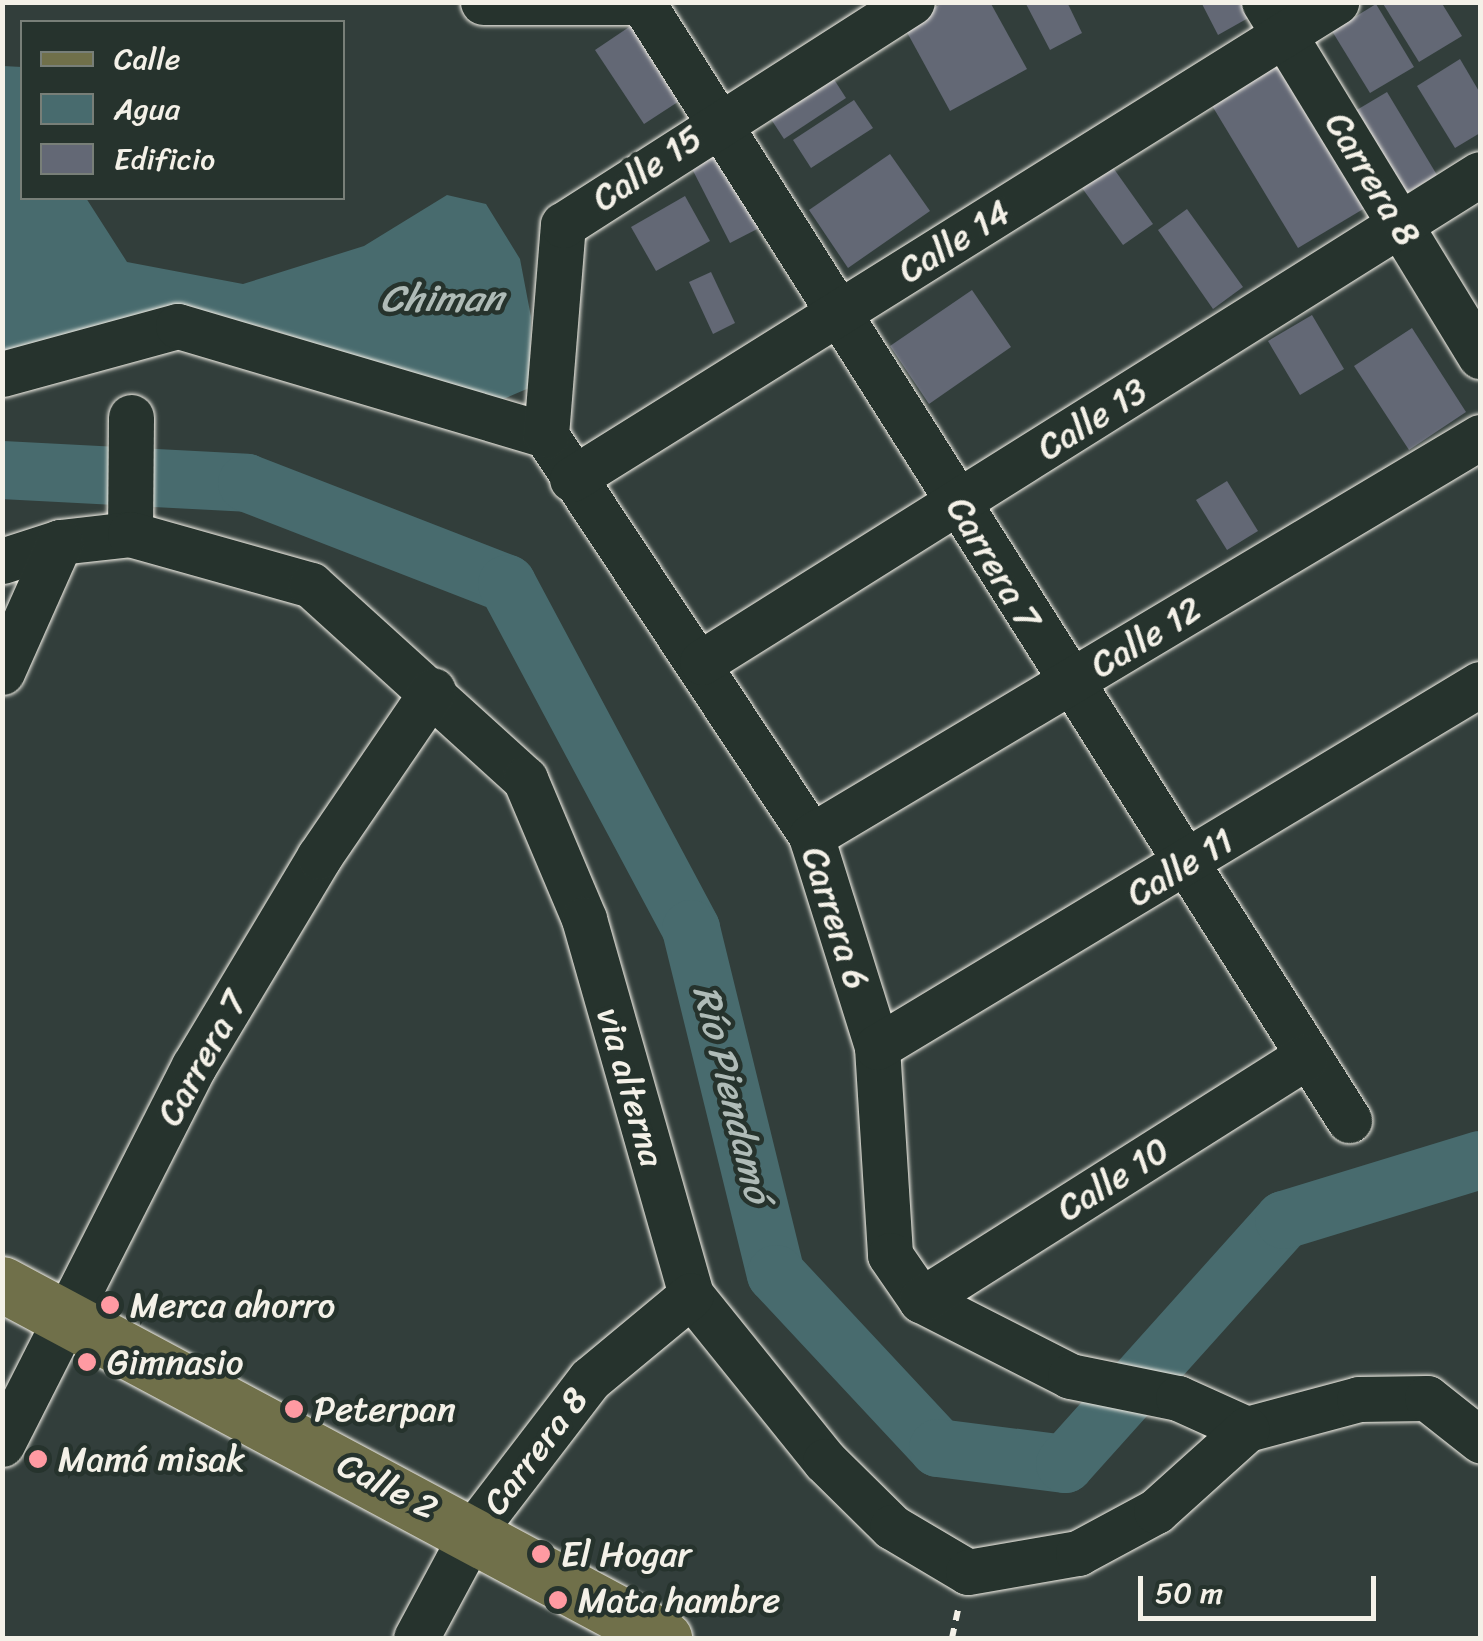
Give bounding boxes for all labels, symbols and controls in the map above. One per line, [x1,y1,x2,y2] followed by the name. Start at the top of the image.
[20,20,345,200] legend
[114,32,180,86] text: Calle
[114,82,180,136] text: Agua
[1317,105,1429,253] street label: Carrera 8
[584,116,710,220] street label: Calle 15
[114,132,215,186] text: Edificio
[891,191,1017,291] street label: Calle 14
[380,276,504,322] water label: Chiman
[1030,369,1154,469] street label: Calle 13
[938,489,1050,637] street label: Carrera 7
[1083,588,1209,686] street label: Calle 12
[1119,819,1241,915] street label: Calle 11
[793,842,879,994] street label: Carrera 6
[683,980,781,1208] water label: Río Piendamó
[148,983,256,1133] street label: Carrera 7
[588,1002,674,1172] street label: via alterna
[1049,1128,1177,1230] street label: Calle 10
[130,1284,335,1326] place label: Merca ahorro
[99,1294,121,1316] marker: Merca ahorro
[107,1341,244,1383] place label: Gimnasio
[76,1351,98,1373] marker: Gimnasio
[474,1379,596,1523] street label: Carrera 8
[314,1388,456,1430] place label: Peterpan
[283,1398,305,1420] marker: Peterpan
[58,1438,246,1480] place label: Mamá misak
[331,1443,445,1529] street label: Calle 2
[27,1448,49,1470] marker: Mamá misak
[561,1533,692,1575] place label: El Hogar
[530,1543,552,1565] marker: El Hogar
[1143,1556,1380,1618] scale bar
[1155,1566,1223,1620] text: 50 m
[578,1579,780,1621] place label: Mata hambre
[547,1589,569,1611] marker: Mata hambre

